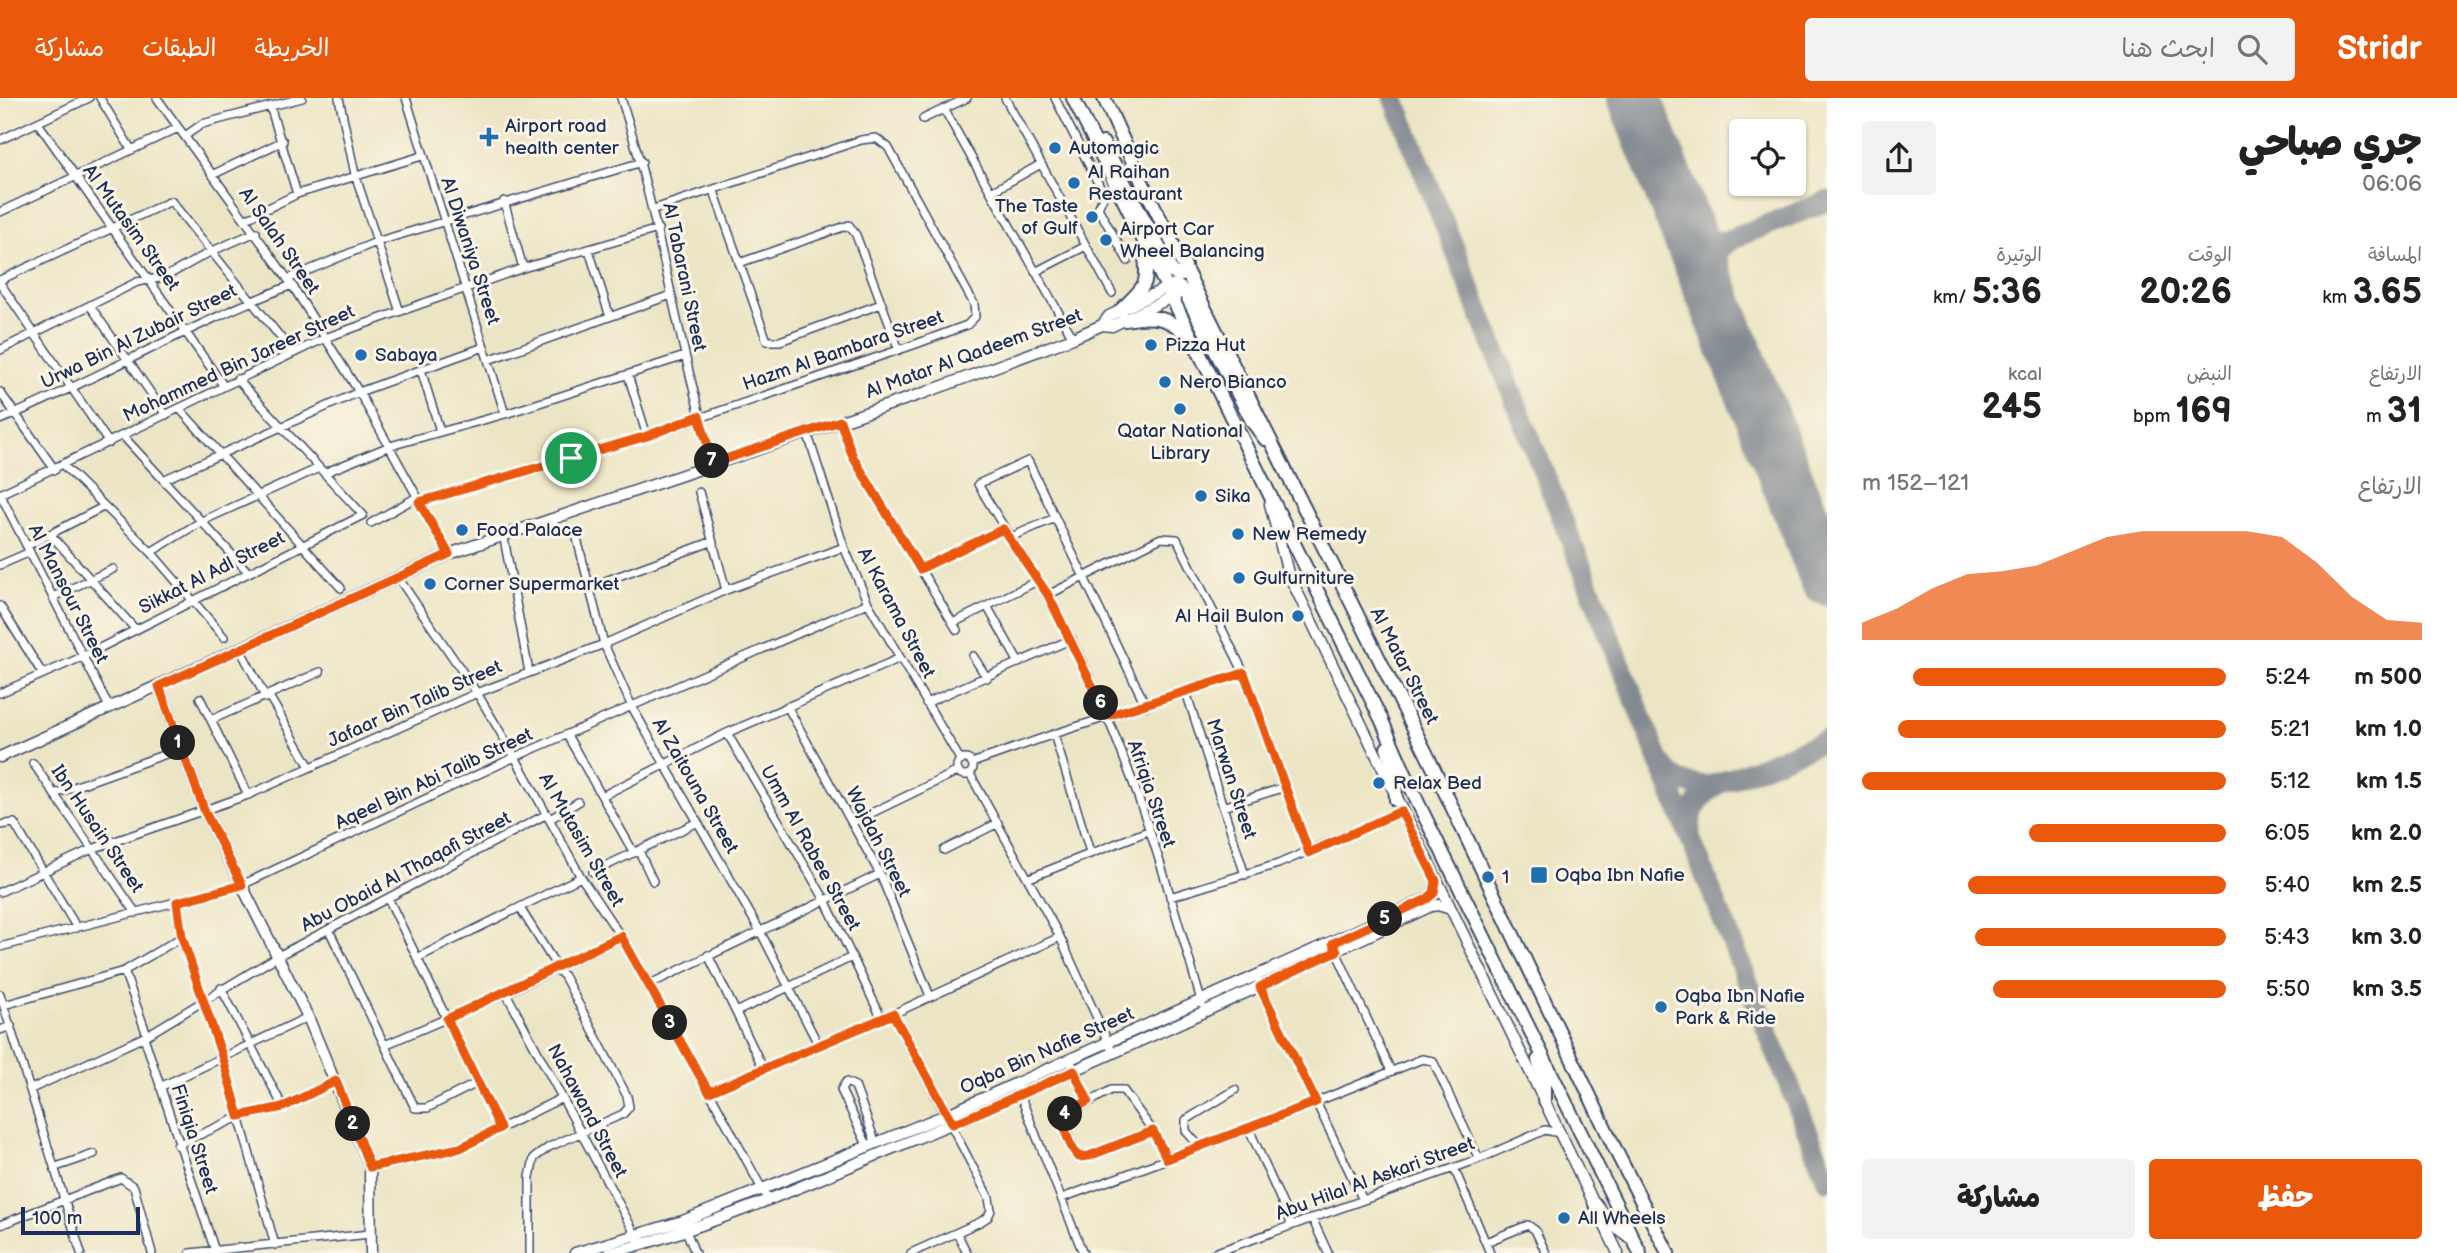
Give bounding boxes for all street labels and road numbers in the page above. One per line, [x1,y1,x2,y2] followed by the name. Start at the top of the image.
[77,160,185,296] street label: Al Mutasim Street
[435,174,505,328] street label: Al Diwaniya Street
[234,183,324,299] street label: Al Salah Street
[657,201,711,354] street label: Al Tabarani Street
[37,279,241,394] street label: Urwa Bin Al Zubair Street
[120,300,358,428] street label: Mohammed Bin Jareer Street
[863,304,1086,404] street label: Al Matar Al Qadeem Street
[740,306,947,396] street label: Hazm Al Bambara Street
[23,521,113,668] street label: Al Mansour Street
[135,526,289,620] street label: Sikkat Al Adl Street
[852,544,940,682] street label: Al Karama Street
[1365,604,1443,728] street label: Al Matar Street
[324,655,506,753] street label: Jafaar Bin Talib Street
[647,714,743,858] street label: Al Zaitouna Street
[1201,716,1261,842] street label: Marwan Street
[332,723,537,835] street label: Aqeel Bin Abi Talib Street
[1122,737,1180,851] street label: Afriqia Street
[46,761,148,897] street label: Ibn Husain Street
[755,761,865,935] street label: Umm Al Rabee Street
[533,769,629,911] street label: Al Mutasim Street
[840,783,916,901] street label: Wajdah Street
[297,807,515,937] street label: Abu Obaid Al Thaqafi Street
[957,1002,1138,1100] street label: Oqba Bin Nafie Street
[542,1040,632,1182] street label: Nahawand Street
[165,1081,223,1197] street label: Finiqia Street
[1273,1132,1478,1226] street label: Abu Hilal Al Askari Street

